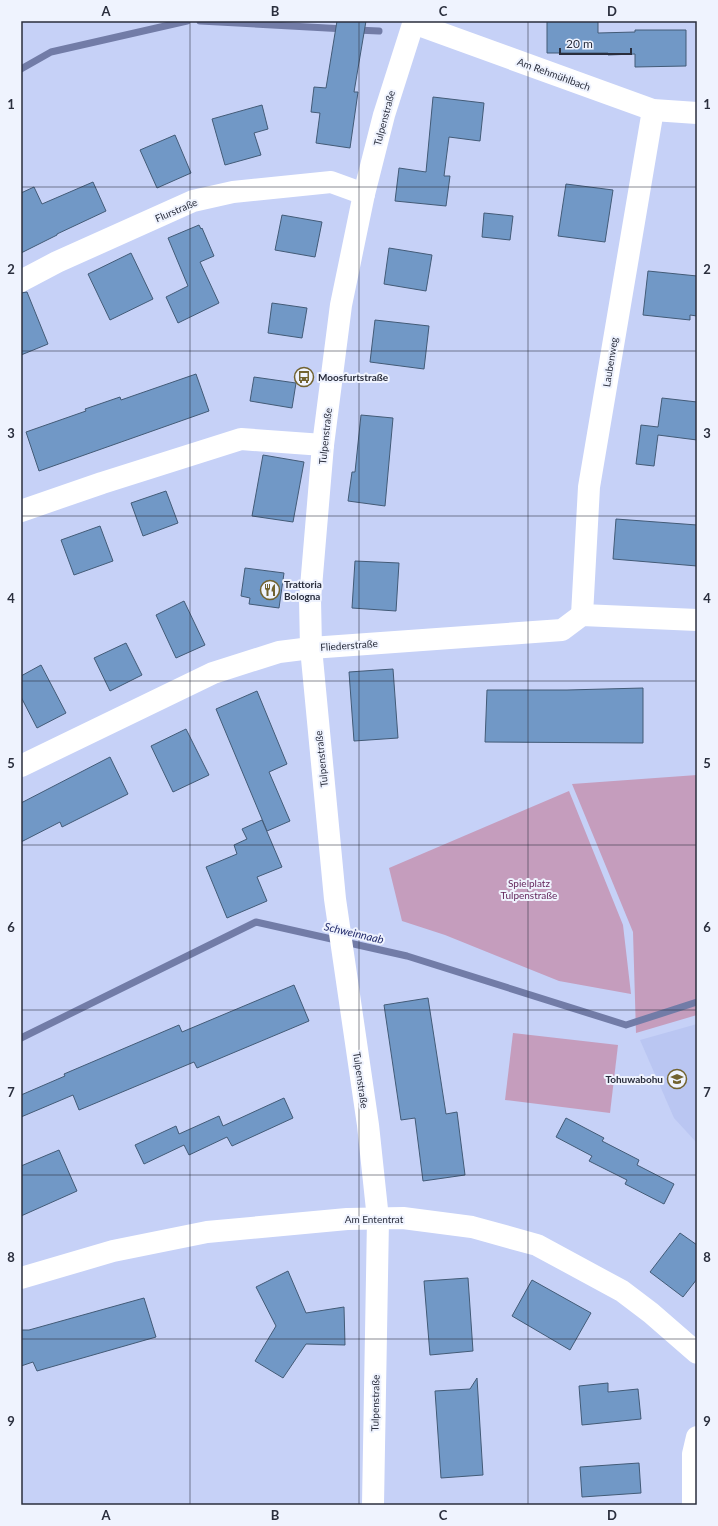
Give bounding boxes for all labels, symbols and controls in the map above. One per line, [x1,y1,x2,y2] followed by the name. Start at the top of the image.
[100,3,111,19] text: A
[271,3,280,19] text: B
[439,3,448,19] text: C
[607,3,617,19] text: D
[560,30,631,56] scale bar
[566,36,593,51] text: 20 m
[516,55,592,93] street label: Am Rehmühlbach
[371,89,397,147] street label: Tulpenstraße
[7,96,15,112] text: 1
[703,96,711,112] text: 1
[153,196,199,224] street label: Flurstraße
[7,261,15,277] text: 2
[703,261,711,277] text: 2
[600,336,620,388] street label: Laubenweg
[293,366,315,388] bus stop icon: Moosfurtstraße
[318,371,389,383] place label: Moosfurtstraße
[316,407,334,465] street label: Tulpenstraße
[7,425,15,441] text: 3
[703,425,711,441] text: 3
[284,578,322,602] place label: Trattoria Bologna
[259,579,281,601] restaurant icon: Trattoria Bologna
[7,590,15,606] text: 4
[703,590,711,606] text: 4
[320,637,378,653] street label: Fliederstraße
[312,730,330,788] street label: Tulpenstraße
[7,755,15,771] text: 5
[703,755,711,771] text: 5
[501,877,557,901] park label: Spielplatz Tulpenstraße
[7,919,15,935] text: 6
[323,919,385,946] water label: Schweinnaab
[703,919,711,935] text: 6
[351,1051,371,1109] street label: Tulpenstraße
[666,1068,688,1090] school or university icon: Tohuwabohu
[605,1073,663,1085] place label: Tohuwabohu
[7,1084,15,1100] text: 7
[703,1084,711,1100] text: 7
[345,1213,404,1225] street label: Am Ententrat
[7,1249,15,1265] text: 8
[703,1249,711,1265] text: 8
[369,1375,381,1431] street label: Tulpenstraße
[7,1413,15,1429] text: 9
[703,1413,711,1429] text: 9
[100,1507,111,1523] text: A
[271,1507,280,1523] text: B
[439,1507,448,1523] text: C
[607,1507,617,1523] text: D

